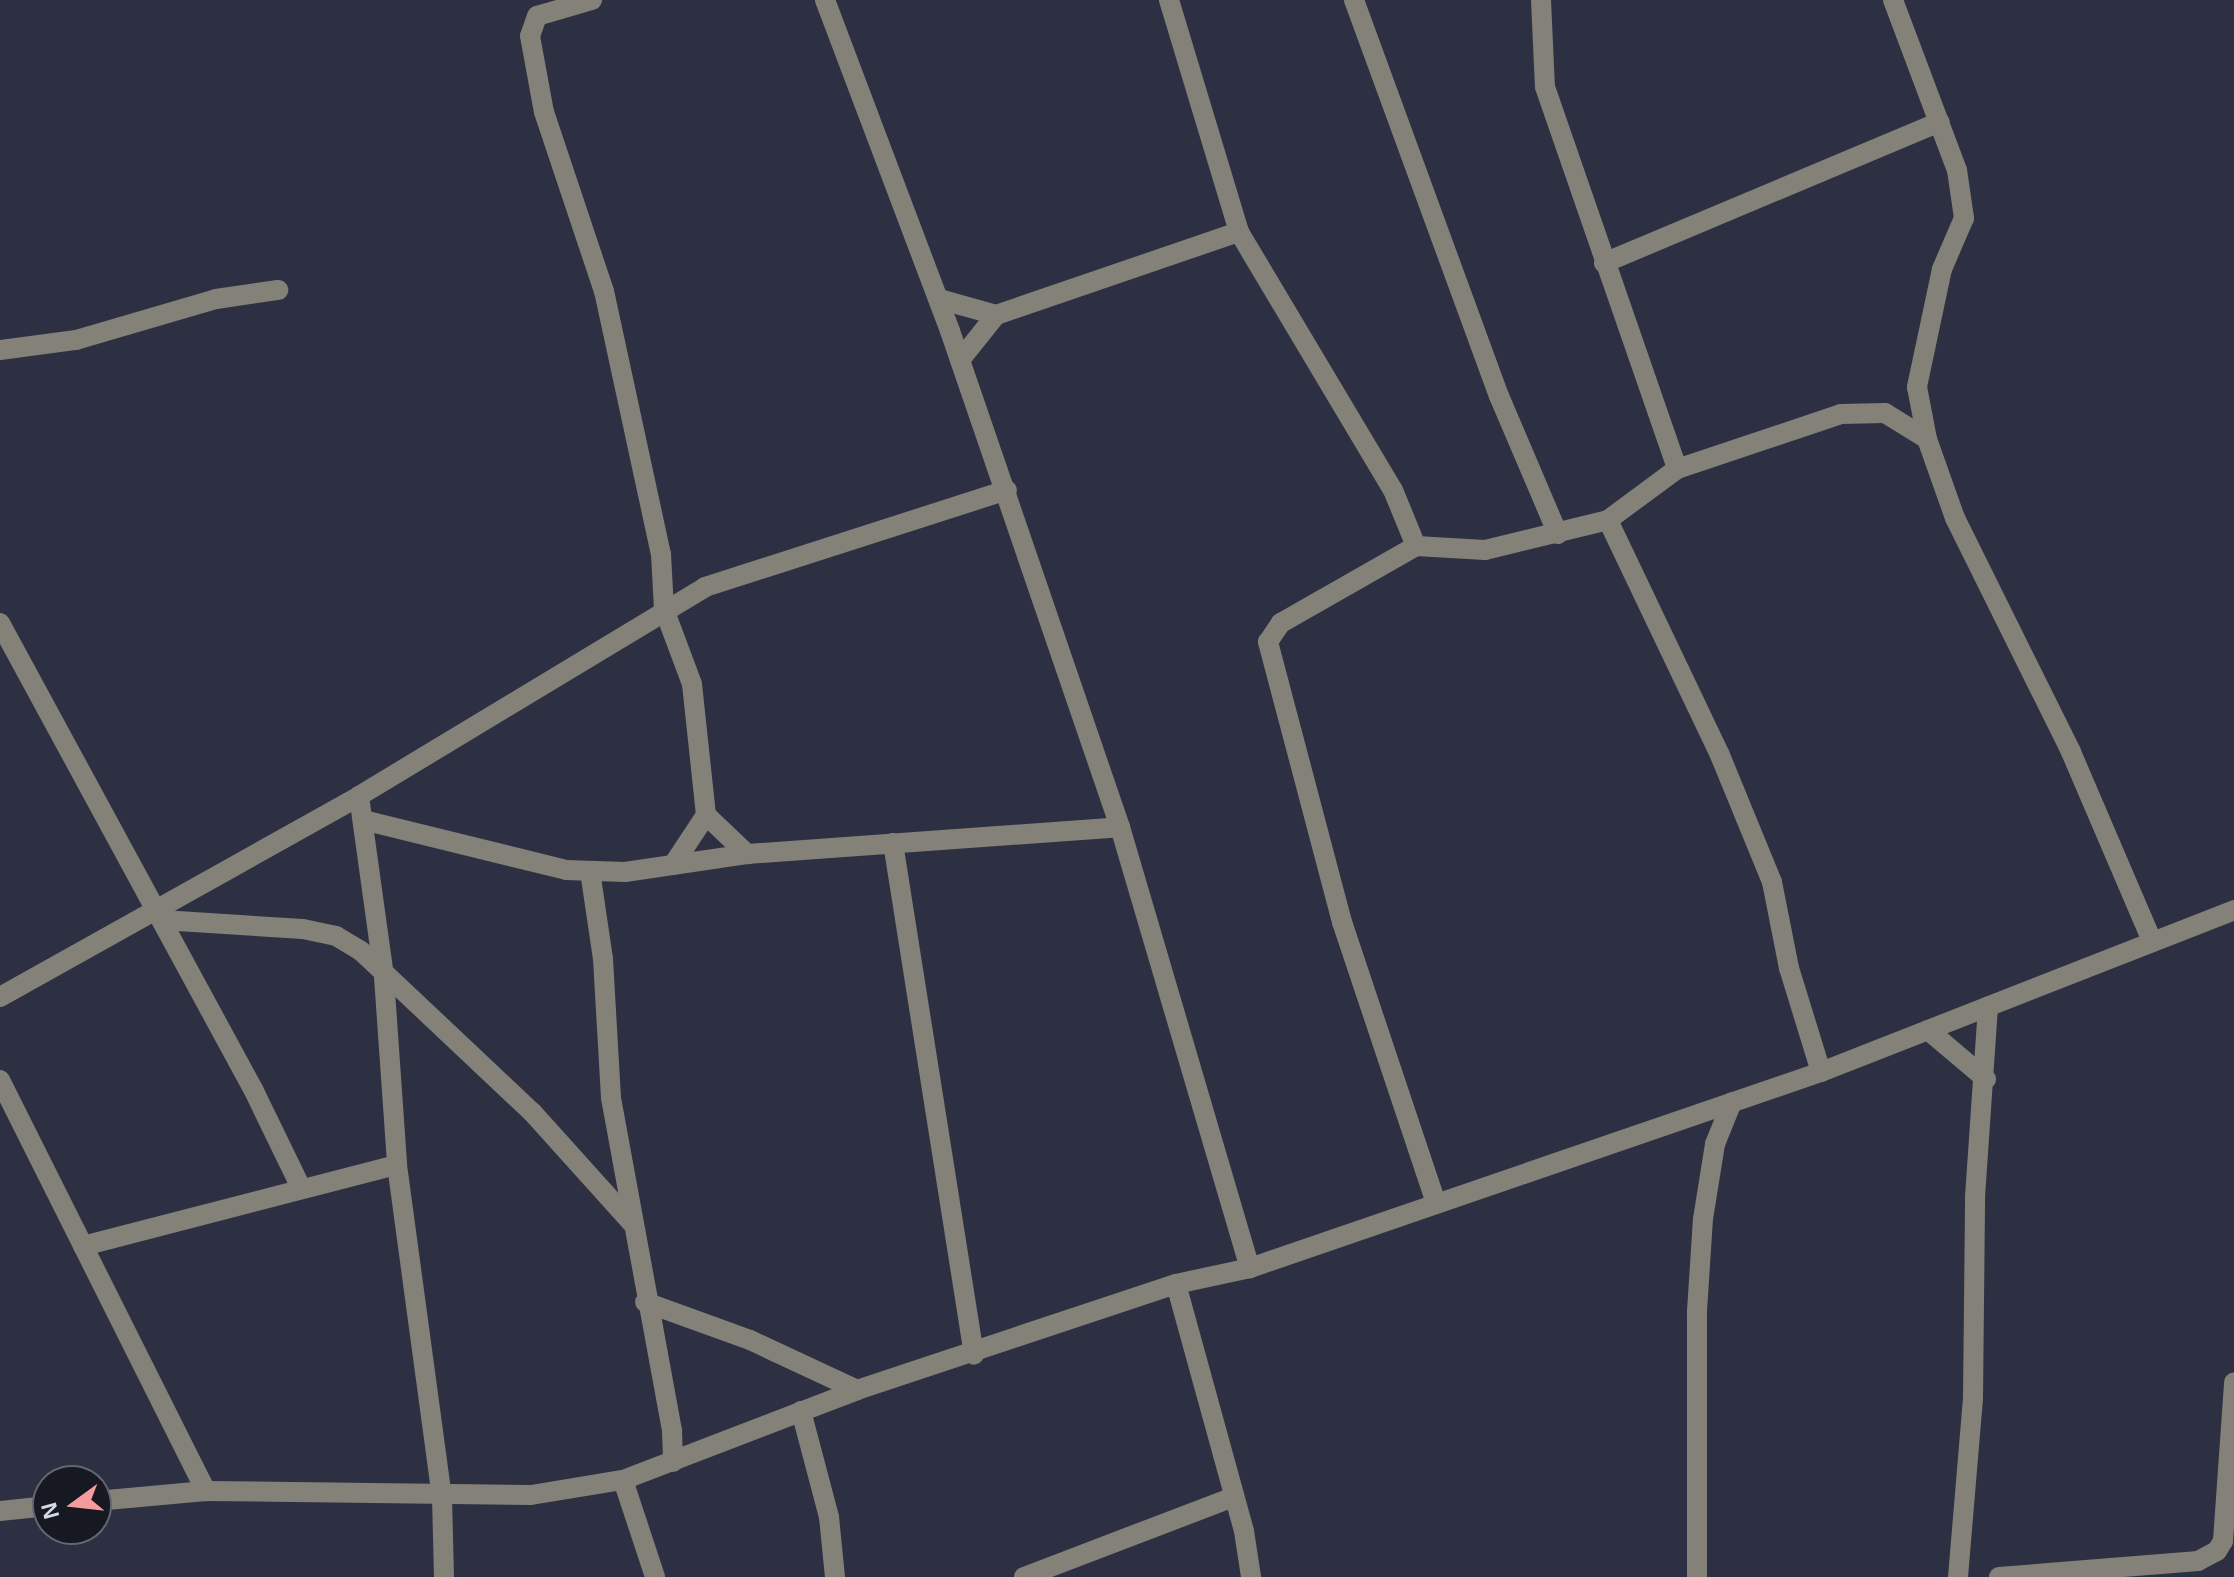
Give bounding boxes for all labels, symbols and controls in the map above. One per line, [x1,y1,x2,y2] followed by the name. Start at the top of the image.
[32,1465,112,1545] north arrow
[36,1500,64,1522] text: N

